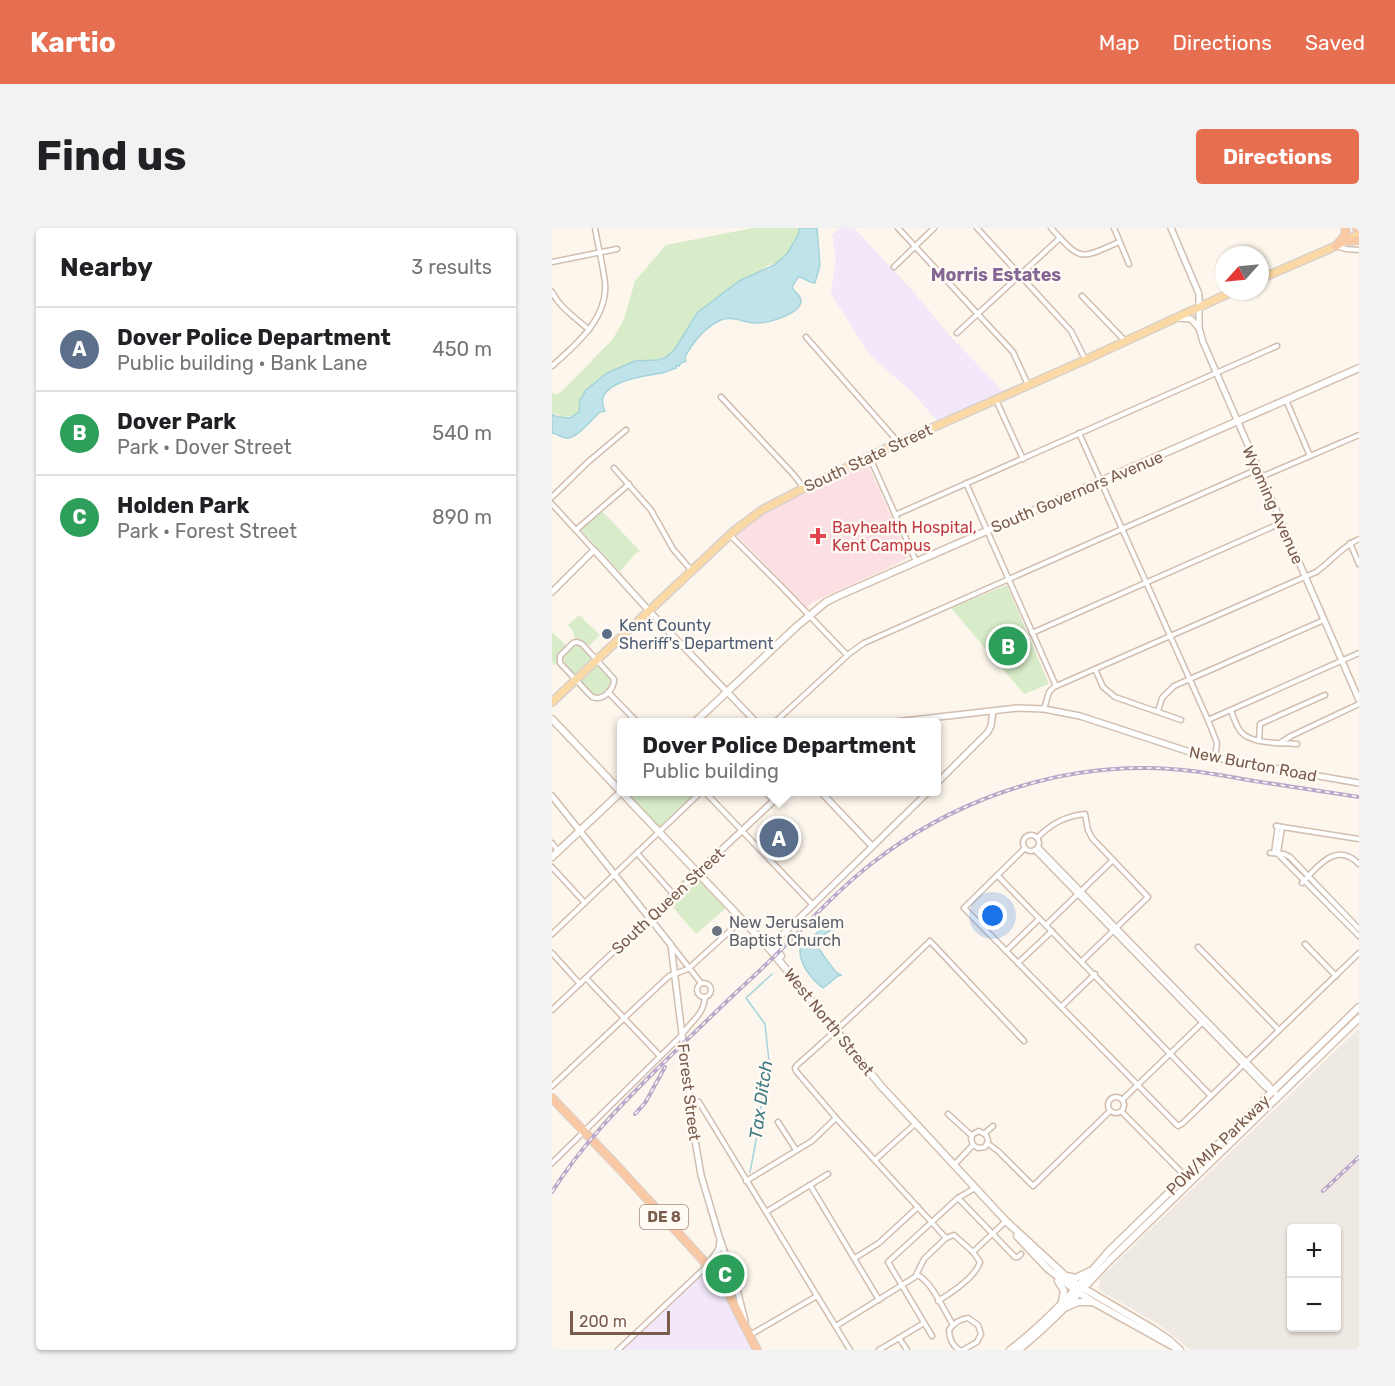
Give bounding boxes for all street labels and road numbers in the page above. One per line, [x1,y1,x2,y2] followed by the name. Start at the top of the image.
[801,420,935,496] street label: South State Street
[1238,443,1308,567] street label: Wyoming Avenue
[988,447,1166,537] street label: South Governors Avenue
[1188,742,1318,786] street label: New Burton Road
[608,844,728,958] street label: South Queen Street
[780,965,878,1079] street label: West North Street
[674,1042,704,1142] street label: Forest Street
[1162,1091,1274,1199] street label: POW/MIA Parkway
[640,1205,688,1229] road number: DE 8

